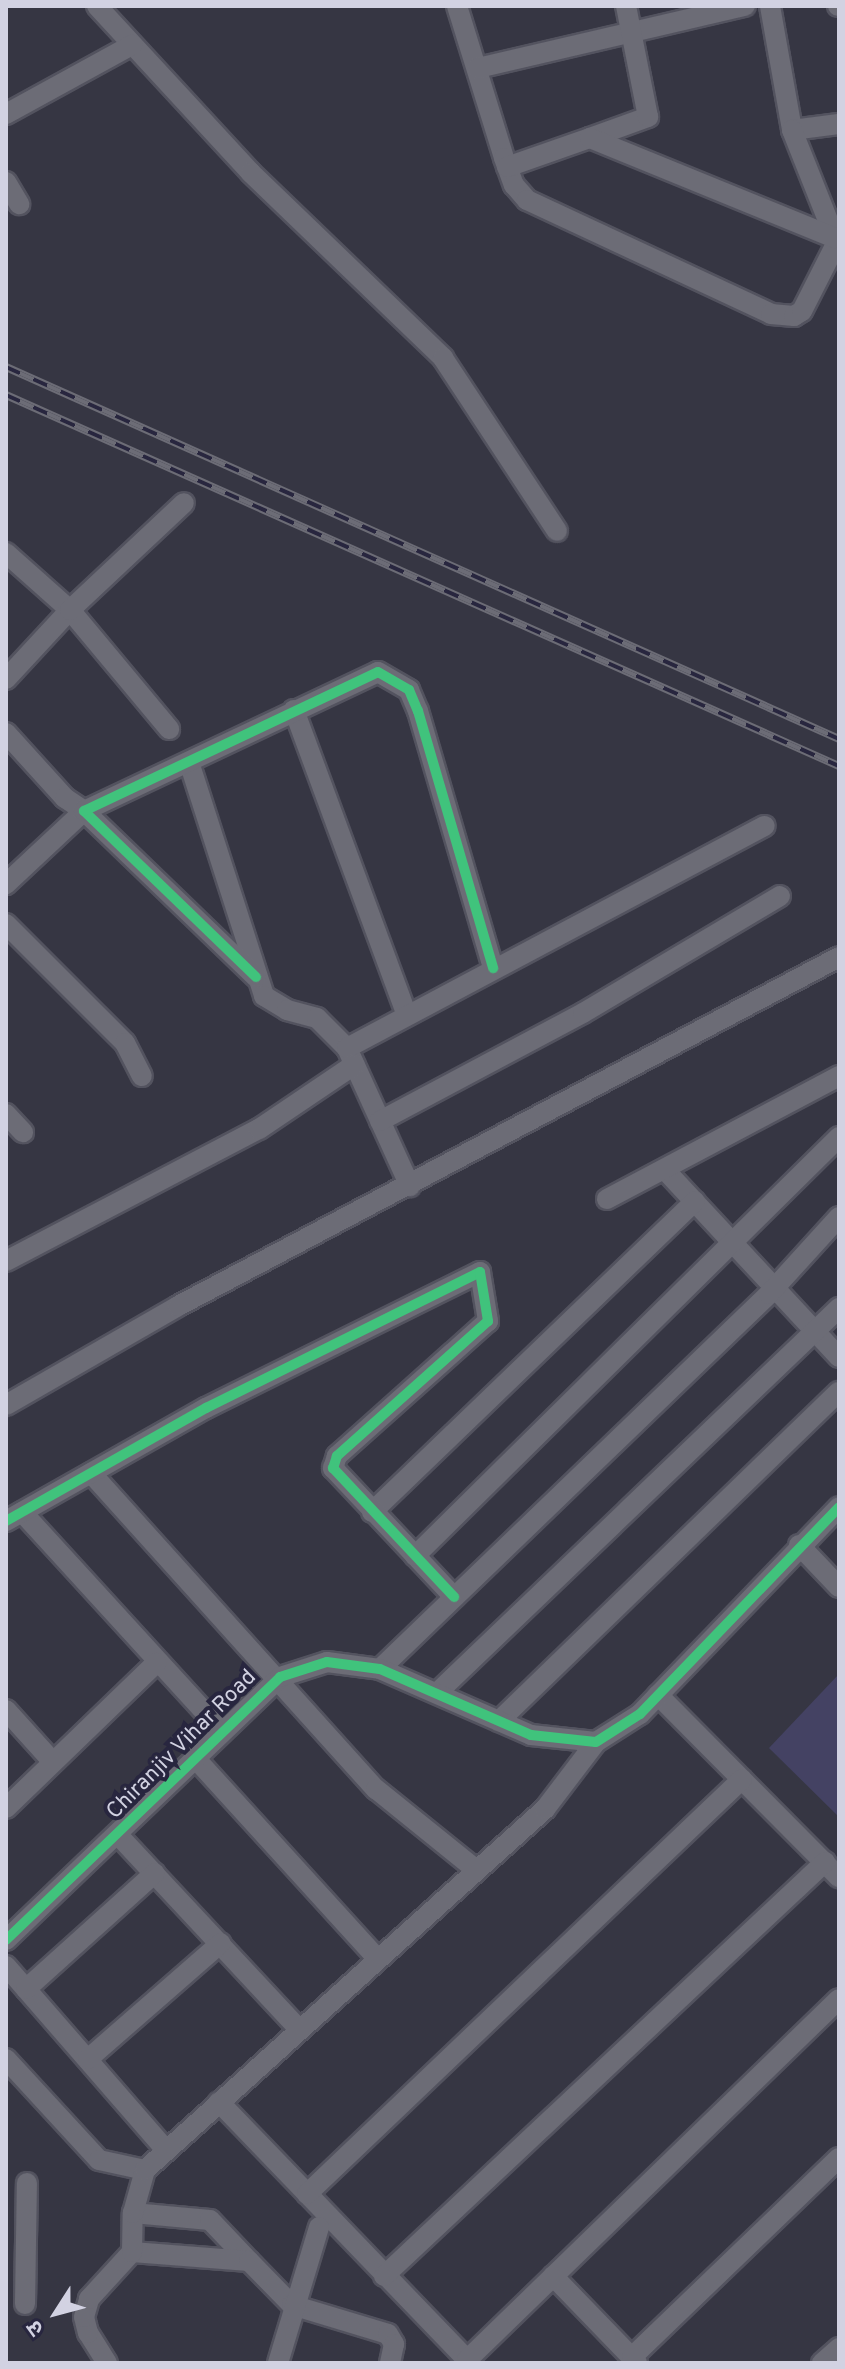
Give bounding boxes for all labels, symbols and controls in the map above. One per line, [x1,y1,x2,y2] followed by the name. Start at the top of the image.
[101,1664,263,1826] street label: Chiranjiv Vihar Road
[16,2273,96,2353] north arrow
[21,2314,51,2341] text: उ

